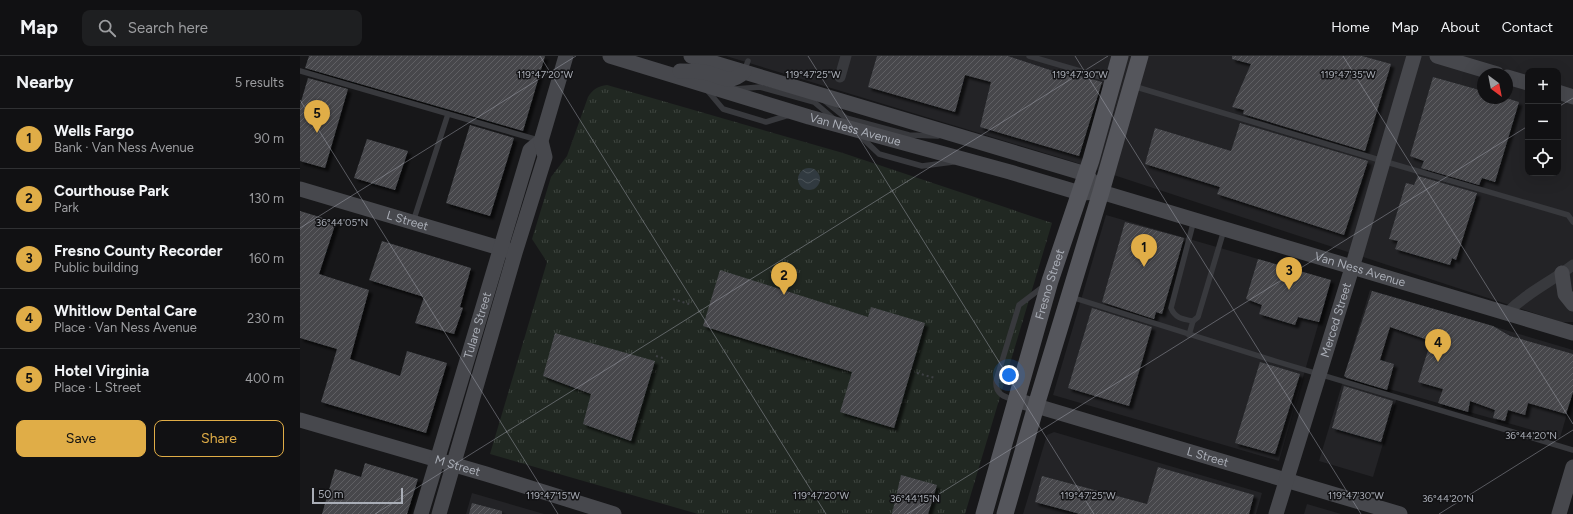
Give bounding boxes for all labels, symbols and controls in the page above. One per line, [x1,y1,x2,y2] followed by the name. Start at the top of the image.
[82,10,362,46] search box
[20,16,58,39] text: Map
[96,17,118,39] icon: search
[128,19,208,37] text: Search here
[1331,19,1370,36] text: Home
[1392,19,1419,36] text: Map
[1441,19,1480,36] text: About
[1502,19,1553,36] text: Contact
[517,68,573,81] text: 119°47'20"W
[785,68,841,81] text: 119°47'25"W
[1052,68,1108,81] text: 119°47'30"W
[1320,68,1376,81] text: 119°47'35"W
[1477,68,1513,104] north arrow
[1525,68,1561,176] map controls
[1525,68,1561,104] button: +
[16,72,74,92] text: Nearby
[235,75,284,90] text: 5 results
[304,100,330,133] pin: 5
[1525,104,1561,140] button: −
[808,110,903,149] street label: Van Ness Avenue
[54,122,134,140] text: Wells Fargo
[26,131,32,146] text: 1
[254,131,284,146] text: 90 m
[54,140,194,155] text: Bank · Van Ness Avenue
[1525,140,1561,176] button: locate
[54,182,169,200] text: Courthouse Park
[25,191,33,206] text: 2
[249,191,284,206] text: 130 m
[54,200,79,215] text: Park
[385,208,430,234] street label: L Street
[316,216,368,229] text: 36°44'05"N
[1131,234,1157,267] pin: 1
[54,242,222,260] text: Fresno County Recorder
[1032,247,1067,321] street label: Fresno Street
[1313,249,1408,290] street label: Van Ness Avenue
[25,251,33,266] text: 3
[249,251,284,266] text: 160 m
[1276,257,1302,290] pin: 3
[54,260,139,275] text: Public building
[771,262,797,295] pin: 2
[1318,281,1354,359] street label: Merced Street
[461,290,494,360] street label: Tulare Street
[54,302,197,320] text: Whitlow Dental Care
[25,311,33,326] text: 4
[247,311,284,326] text: 230 m
[54,320,197,335] text: Place · Van Ness Avenue
[1425,329,1451,362] pin: 4
[54,362,149,380] text: Hotel Virginia
[999,365,1019,385] your location
[25,371,33,386] text: 5
[245,371,284,386] text: 400 m
[54,380,141,395] text: Place · L Street
[16,420,146,457] button: Save
[154,420,284,457] button: Share
[1505,429,1557,442] text: 36°44'20"N
[1185,444,1231,470] street label: L Street
[433,452,482,479] street label: M Street
[312,486,403,505] scale bar
[318,488,343,501] text: 50 m
[526,489,580,502] text: 119°47'15"W
[793,489,849,502] text: 119°47'20"W
[1060,489,1116,502] text: 119°47'25"W
[1328,489,1384,502] text: 119°47'30"W
[890,492,940,505] text: 36°44'15"N
[1422,492,1474,505] text: 36°44'20"N

